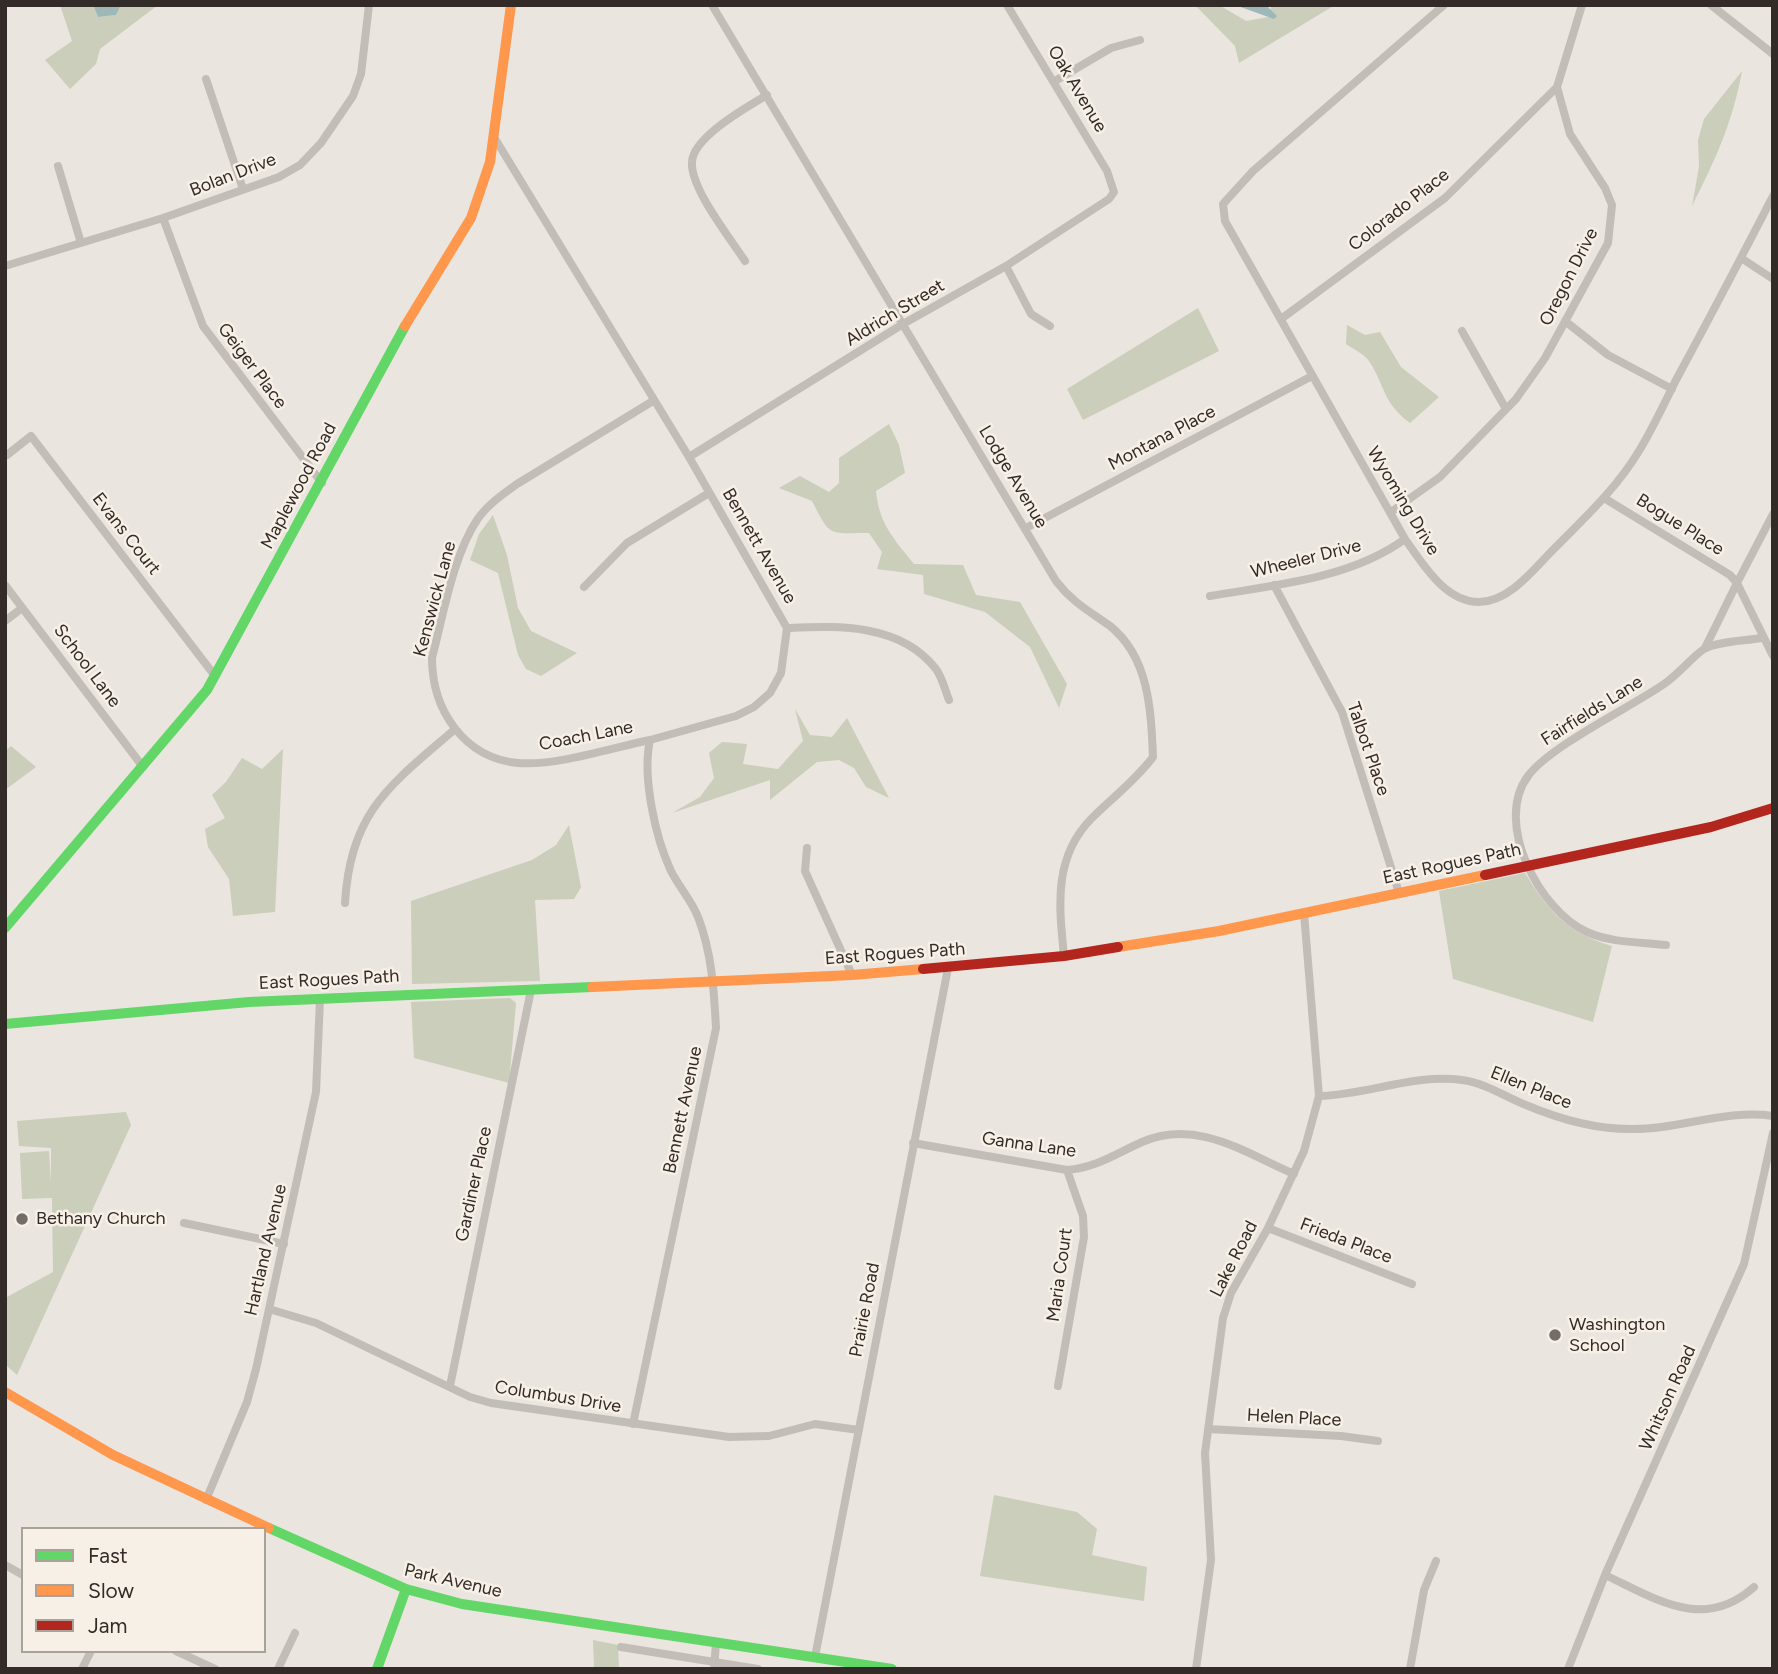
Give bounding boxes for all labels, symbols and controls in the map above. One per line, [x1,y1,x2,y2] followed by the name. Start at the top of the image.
[1043,42,1111,136] street label: Oak Avenue
[187,149,279,201] street label: Bolan Drive
[1344,164,1454,256] street label: Colorado Place
[1535,224,1603,330] street label: Oregon Drive
[842,275,948,351] street label: Aldrich Street
[213,319,291,413] street label: Geiger Place
[1105,401,1219,475] street label: Montana Place
[257,419,341,553] street label: Maplewood Road
[974,422,1052,532] street label: Lodge Avenue
[1362,443,1444,559] street label: Wyoming Drive
[717,484,801,608] street label: Bennett Avenue
[87,489,165,579] street label: Evans Court
[1632,489,1728,561] street label: Bogue Place
[1249,535,1363,583] street label: Wheeler Drive
[409,539,461,659] street label: Kenswick Lane
[49,620,125,712] street label: School Lane
[1537,671,1647,751] street label: Fairfields Lane
[1342,699,1394,799] street label: Talbot Place
[537,716,635,756] street label: Coach Lane
[1381,839,1523,889] street label: East Rogues Path
[824,938,966,970] street label: East Rogues Path
[258,966,400,994] street label: East Rogues Path
[659,1044,707,1176] street label: Bennett Avenue
[1487,1062,1575,1114] street label: Ellen Place
[451,1124,497,1244] street label: Gardiner Place
[980,1128,1078,1162] street label: Ganna Lane
[240,1182,292,1318] street label: Hartland Avenue
[36,1208,166,1230] place label: Bethany Church
[14,1211,30,1227] marker: Bethany Church
[1297,1214,1395,1268] street label: Frieda Place
[1206,1217,1262,1301] street label: Lake Road
[1043,1227,1077,1323] street label: Maria Court
[845,1261,885,1359] street label: Prairie Road
[1569,1314,1665,1356] place label: Washington School
[1547,1327,1563,1343] marker: Washington School
[1635,1342,1701,1454] street label: Whitson Road
[493,1376,623,1418] street label: Columbus Drive
[1246,1405,1342,1431] street label: Helen Place
[21,1527,266,1653] legend
[88,1543,128,1568] text: Fast
[402,1559,504,1603] street label: Park Avenue
[88,1578,134,1603] text: Slow
[88,1613,127,1638] text: Jam

